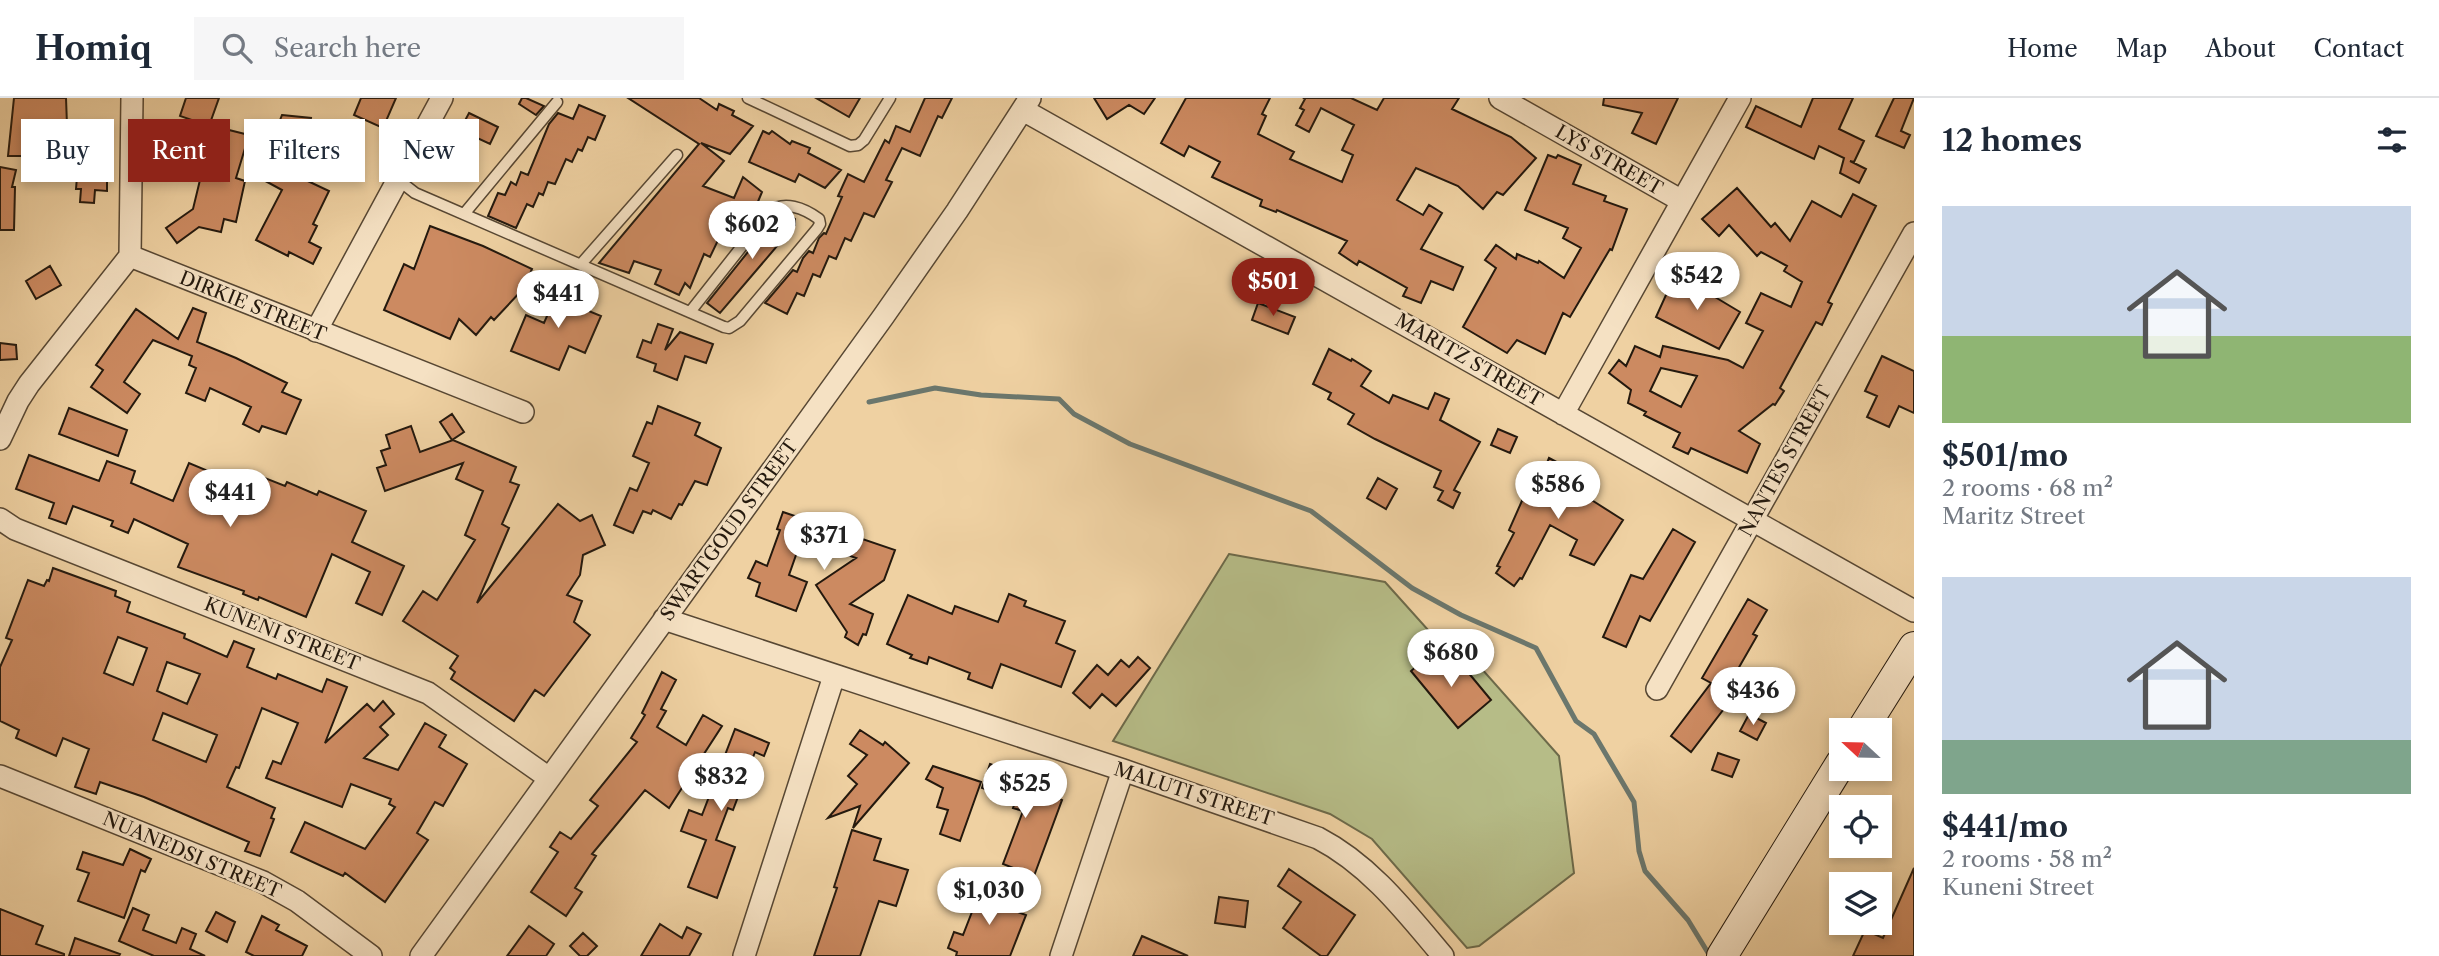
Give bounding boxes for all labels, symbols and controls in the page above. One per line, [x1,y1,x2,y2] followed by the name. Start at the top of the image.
[194,17,684,80] search box
[35,28,152,69] text: Homiq
[218,29,256,67] icon: search
[274,32,421,64] text: Search here
[2007,34,2078,63] text: Home
[2116,34,2167,63] text: Map
[2205,34,2276,63] text: About
[2314,34,2404,63] text: Contact
[21,119,114,182] chip: Buy
[128,119,230,182] chip: Rent
[244,119,365,182] chip: Filters
[379,119,479,182] chip: New
[1551,120,1668,200] street label: LYS STREET
[2373,121,2411,159] icon: filters
[1942,122,2082,159] text: 12 homes
[711,202,793,261] pin: $602
[725,210,779,238] text: $602
[2114,251,2240,377] icon: home
[1656,252,1738,312] pin: $542
[1232,258,1314,318] pin: $501
[1671,261,1723,289] text: $542
[176,266,330,346] street label: DIRKIE STREET
[1248,267,1298,295] text: $501
[517,271,599,330] pin: $441
[533,279,583,307] text: $441
[1391,308,1547,412] street label: MARITZ STREET
[1734,381,1836,541] street label: NANTES STREET
[655,434,803,625] street label: SWARTGOUD STREET
[1942,437,2068,474] text: $501/mo
[1517,462,1599,521] pin: $586
[189,470,271,529] pin: $441
[1531,470,1585,498] text: $586
[1942,474,2113,502] text: 2 rooms · 68 m²
[205,478,255,506] text: $441
[1942,502,2085,530] text: Maritz Street
[783,512,865,572] pin: $371
[800,521,848,549] text: $371
[201,592,364,676] street label: KUNENI STREET
[2114,622,2240,748] icon: home
[1410,630,1492,689] pin: $680
[1423,638,1479,666] text: $680
[1712,668,1794,727] pin: $436
[1726,676,1780,704] text: $436
[1829,718,1892,780] north arrow
[1829,718,1892,935] map controls
[680,754,762,813] pin: $832
[1111,757,1277,831] street label: MALUTI STREET
[984,760,1066,820] pin: $525
[694,762,748,790] text: $832
[999,769,1051,797] text: $525
[1829,795,1892,858] button: locate
[99,807,285,903] street label: NUANEDSI STREET
[1942,808,2068,845] text: $441/mo
[1942,845,2112,873] text: 2 rooms · 58 m²
[932,868,1046,927] pin: $1,030
[1829,872,1892,935] button: layers
[1942,873,2094,901] text: Kuneni Street
[953,876,1025,904] text: $1,030

